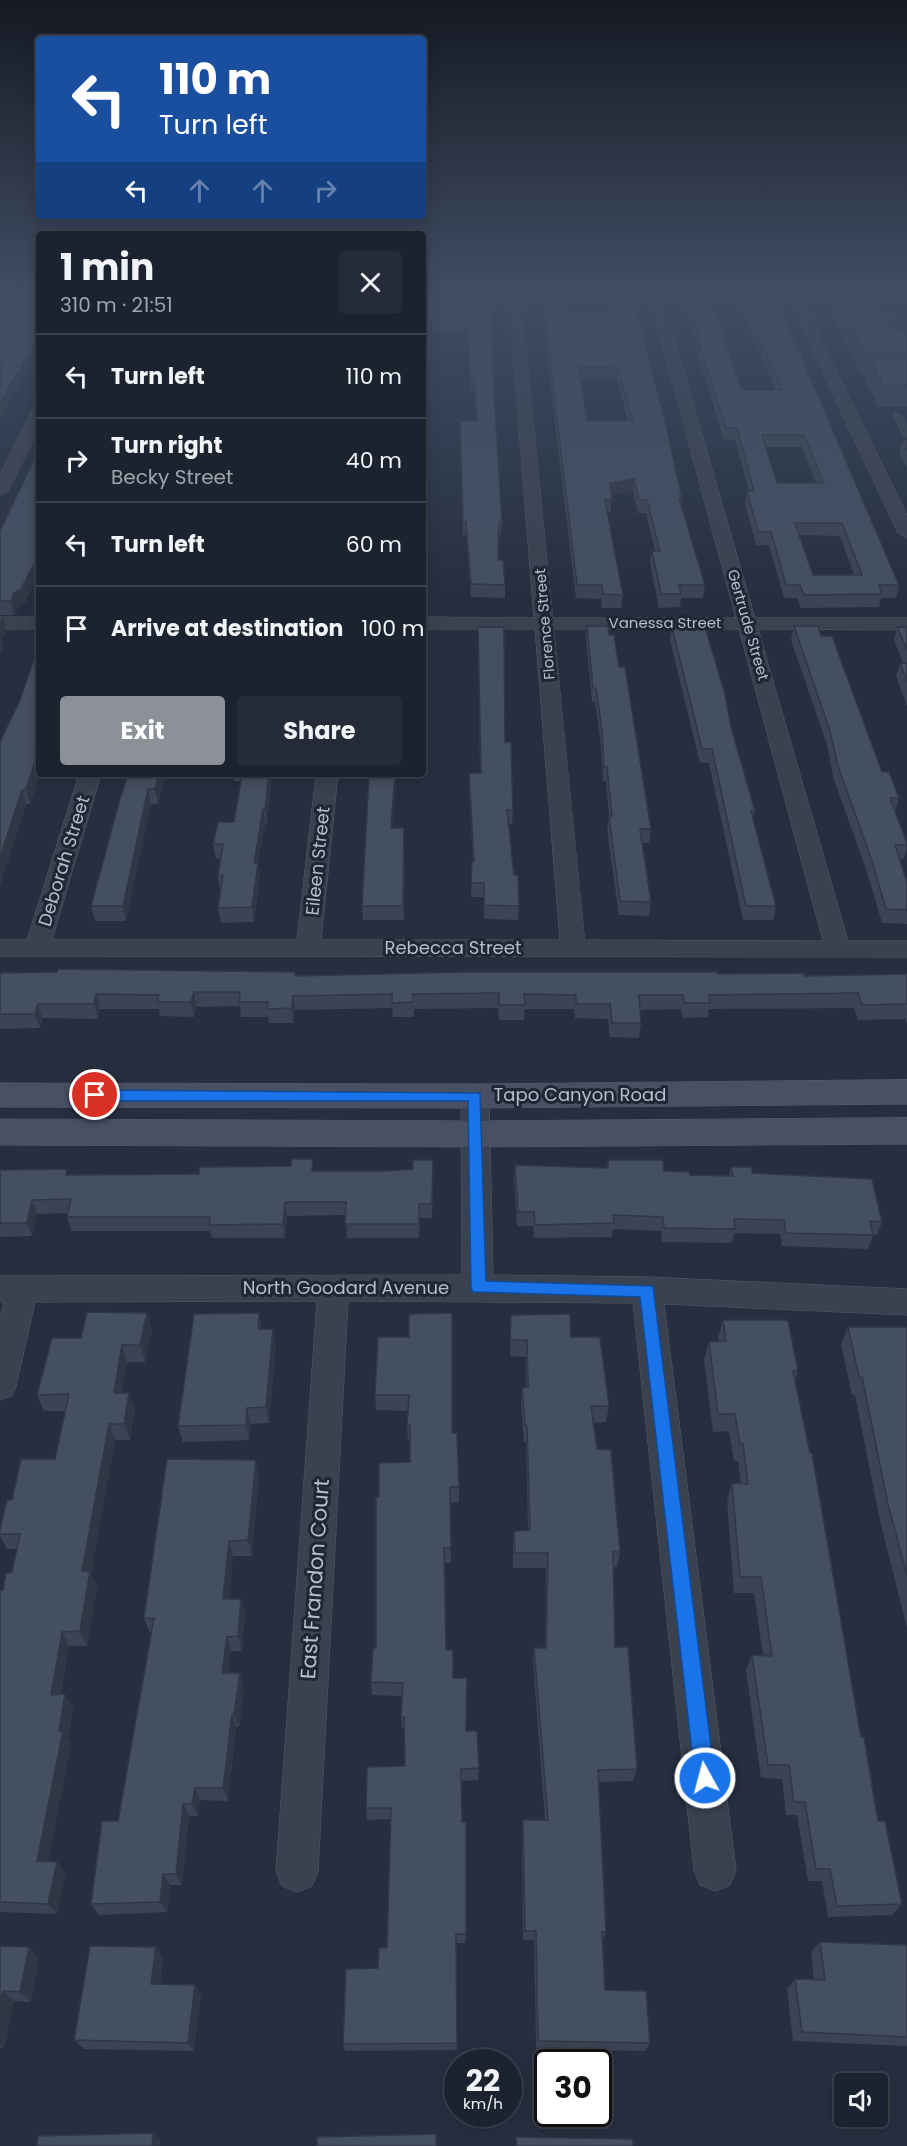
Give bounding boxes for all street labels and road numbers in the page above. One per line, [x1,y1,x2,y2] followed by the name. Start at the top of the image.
[529,567,560,681] street label: Florence Street
[723,567,774,683] street label: Gertrude Street
[609,612,721,633] street label: Vanessa Street
[32,792,95,929] street label: Deborah Street
[299,805,336,917] street label: Eileen Street
[385,935,521,960] street label: Rebecca Street
[494,1082,666,1107] street label: Tapo Canyon Road
[243,1275,449,1300] street label: North Goodard Avenue
[293,1478,336,1680] street label: East Frandon Court

